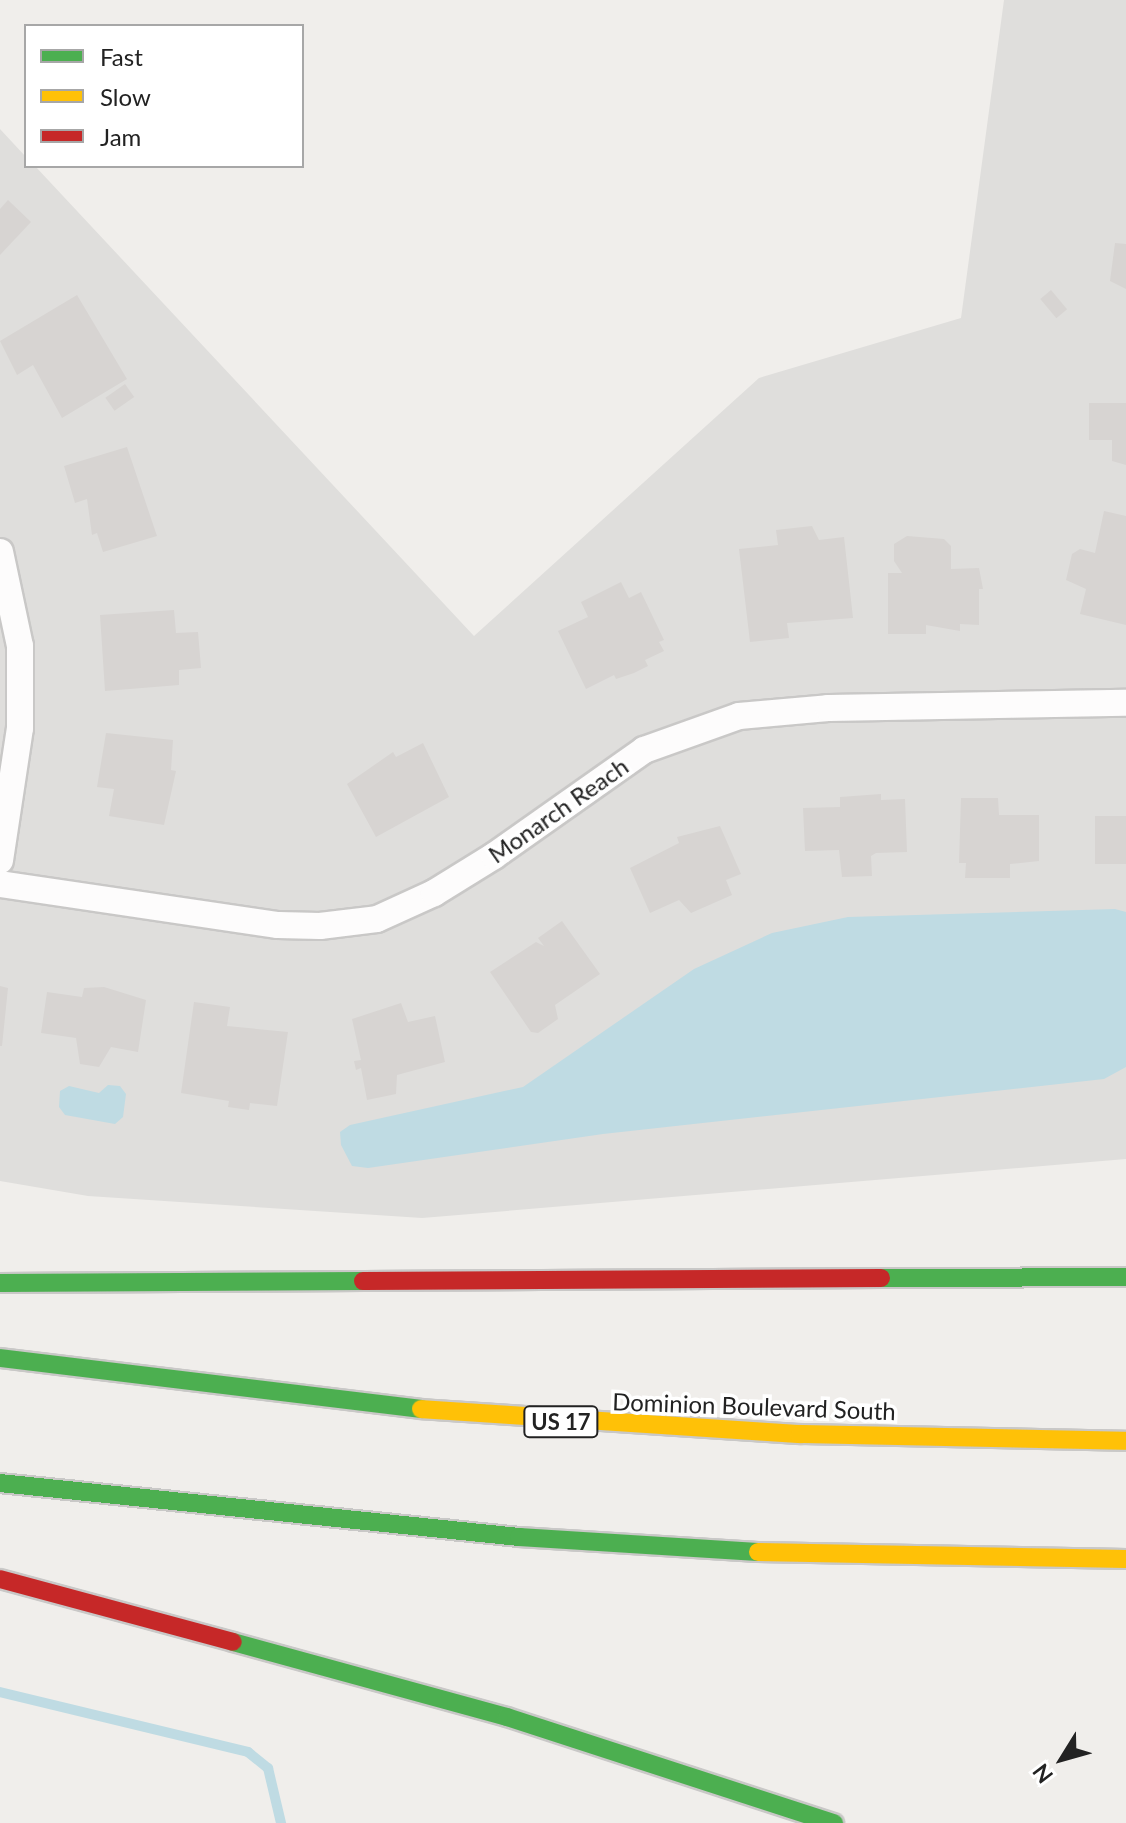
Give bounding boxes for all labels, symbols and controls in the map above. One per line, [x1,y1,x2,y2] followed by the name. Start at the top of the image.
[24,24,304,168] legend
[100,42,143,71] text: Fast
[100,82,151,111] text: Slow
[100,122,141,151] text: Jam
[483,751,633,869] street label: Monarch Reach
[612,1387,896,1425] street label: Dominion Boulevard South
[523,1404,599,1440] road number: US 17
[1022,1719,1102,1799] north arrow
[1027,1759,1058,1789] text: N

